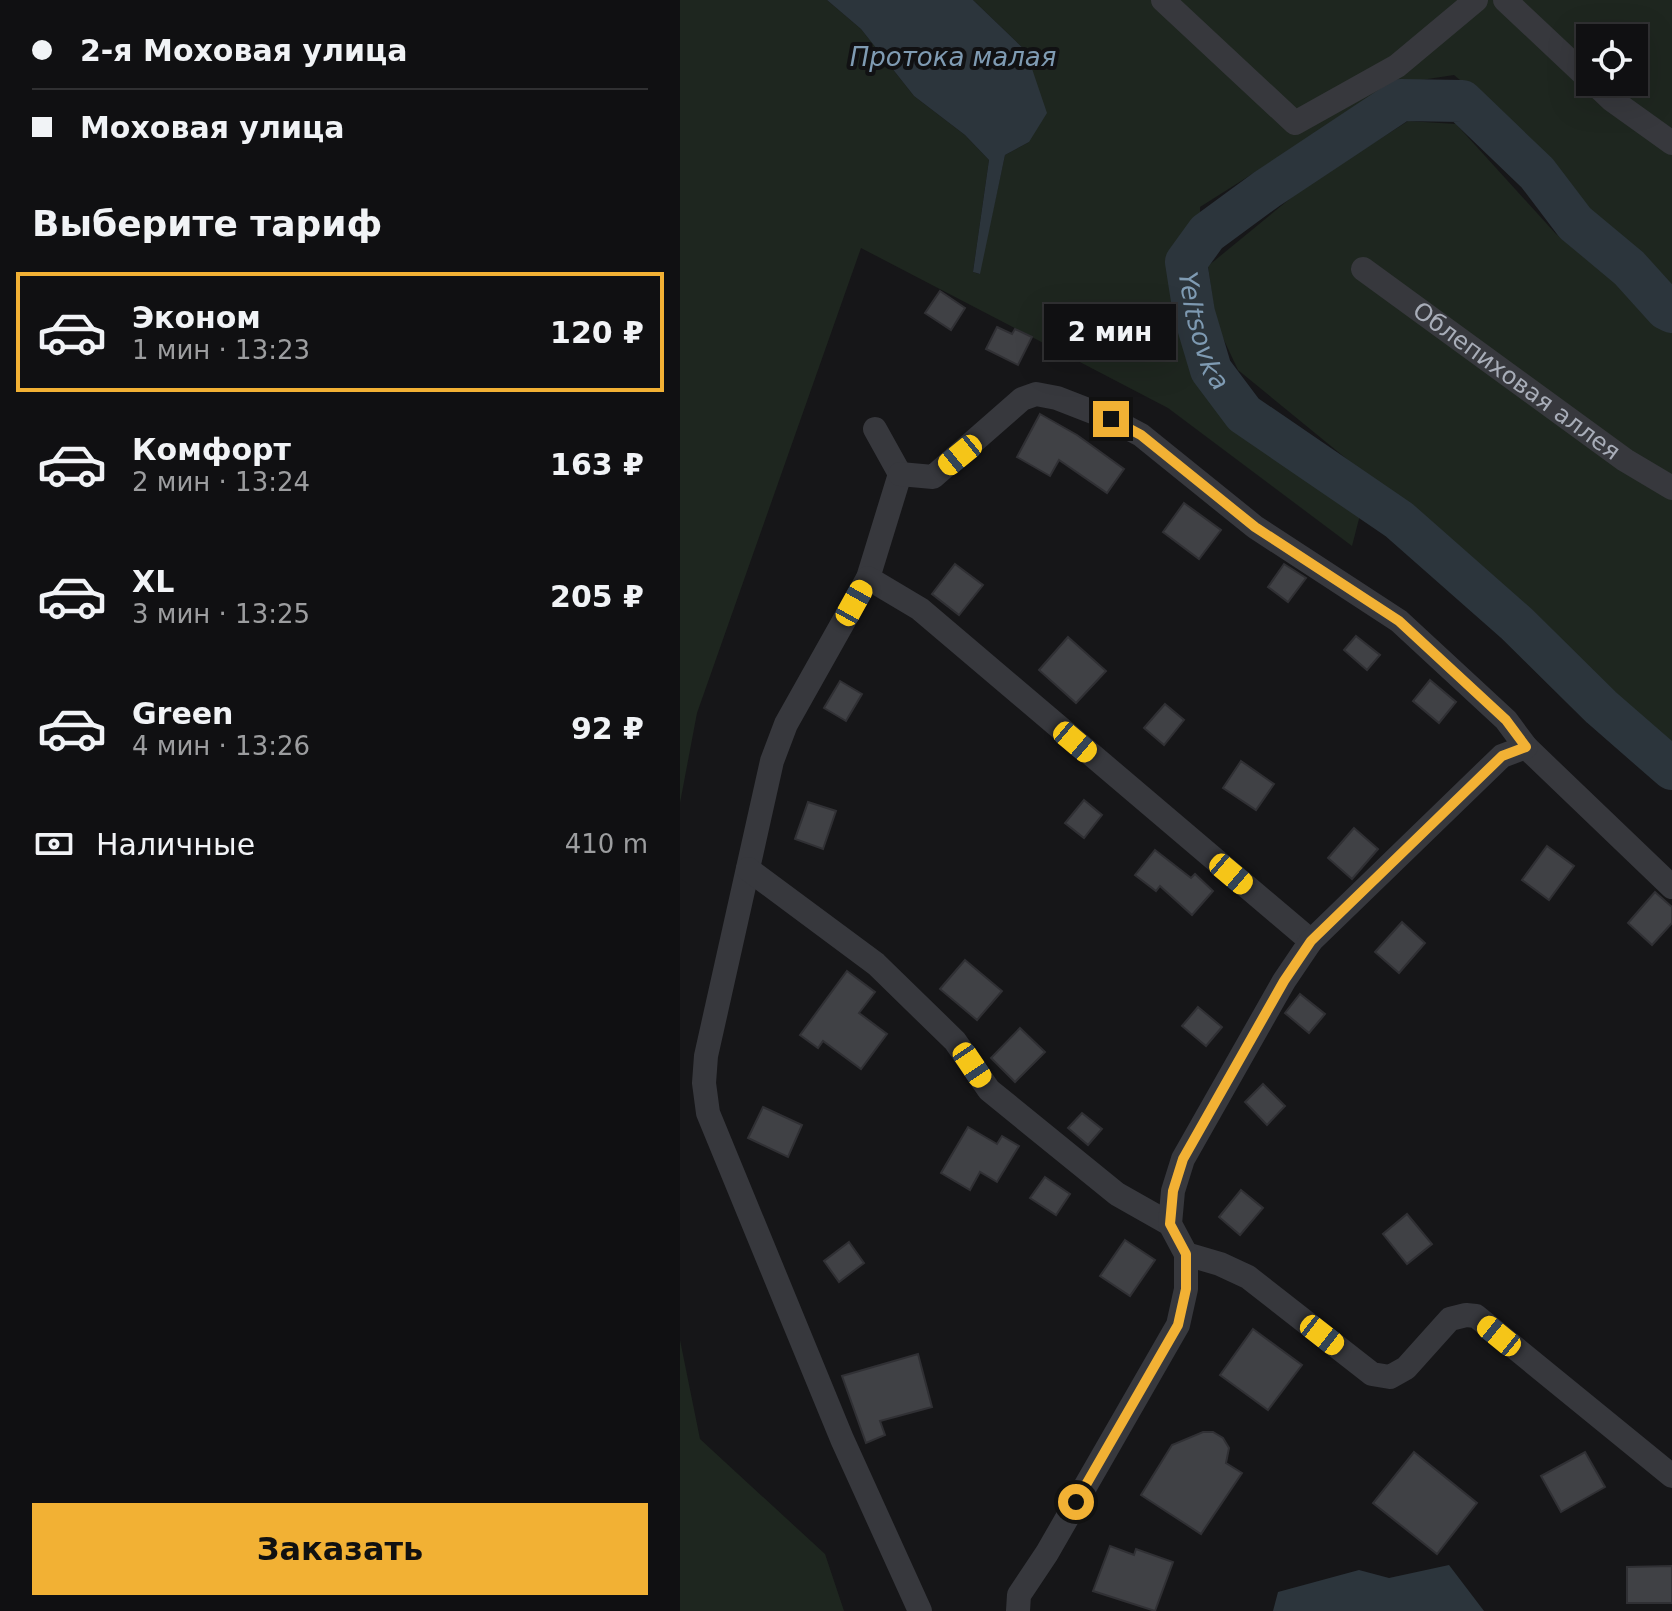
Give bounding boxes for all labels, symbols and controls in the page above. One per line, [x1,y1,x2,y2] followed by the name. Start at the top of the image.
[1576,24,1648,96] map controls
[1576,24,1648,96] button: locate
[80,33,407,68] text: 2-я Моховая улица
[850,42,1056,72] water label: Протока малая
[80,110,344,145] text: Моховая улица
[32,203,382,244] text: Выберите тариф
[1173,269,1236,396] water label: Yeltsovka
[36,296,108,368] icon: car
[1407,296,1626,466] street label: Облепиховая аллея
[132,300,261,335] text: Эконом
[1045,303,1177,359] callout: 2 мин
[550,315,644,350] text: 120 ₽
[1068,317,1152,347] text: 2 мин
[132,335,310,365] text: 1 мин · 13:23
[1093,401,1129,437] route end
[36,428,108,500] icon: car
[934,431,986,479] car
[132,432,291,467] text: Комфорт
[550,447,644,482] text: 163 ₽
[132,467,310,497] text: 2 мин · 13:24
[36,560,108,632] icon: car
[132,564,174,599] text: XL
[832,576,876,630] car
[550,579,644,614] text: 205 ₽
[132,599,310,629] text: 3 мин · 13:25
[36,692,108,764] icon: car
[132,696,233,731] text: Green
[571,711,644,746] text: 92 ₽
[1049,717,1101,767] car
[132,731,310,761] text: 4 мин · 13:26
[32,822,76,866] icon: cash
[96,827,255,862] text: Наличные
[565,829,648,859] text: 410 m
[1205,849,1257,899] car
[949,1038,995,1092] car
[1296,1311,1348,1359] car
[1473,1312,1525,1360] car
[1058,1484,1094,1520] route start
[32,1503,648,1595] button: Заказать

